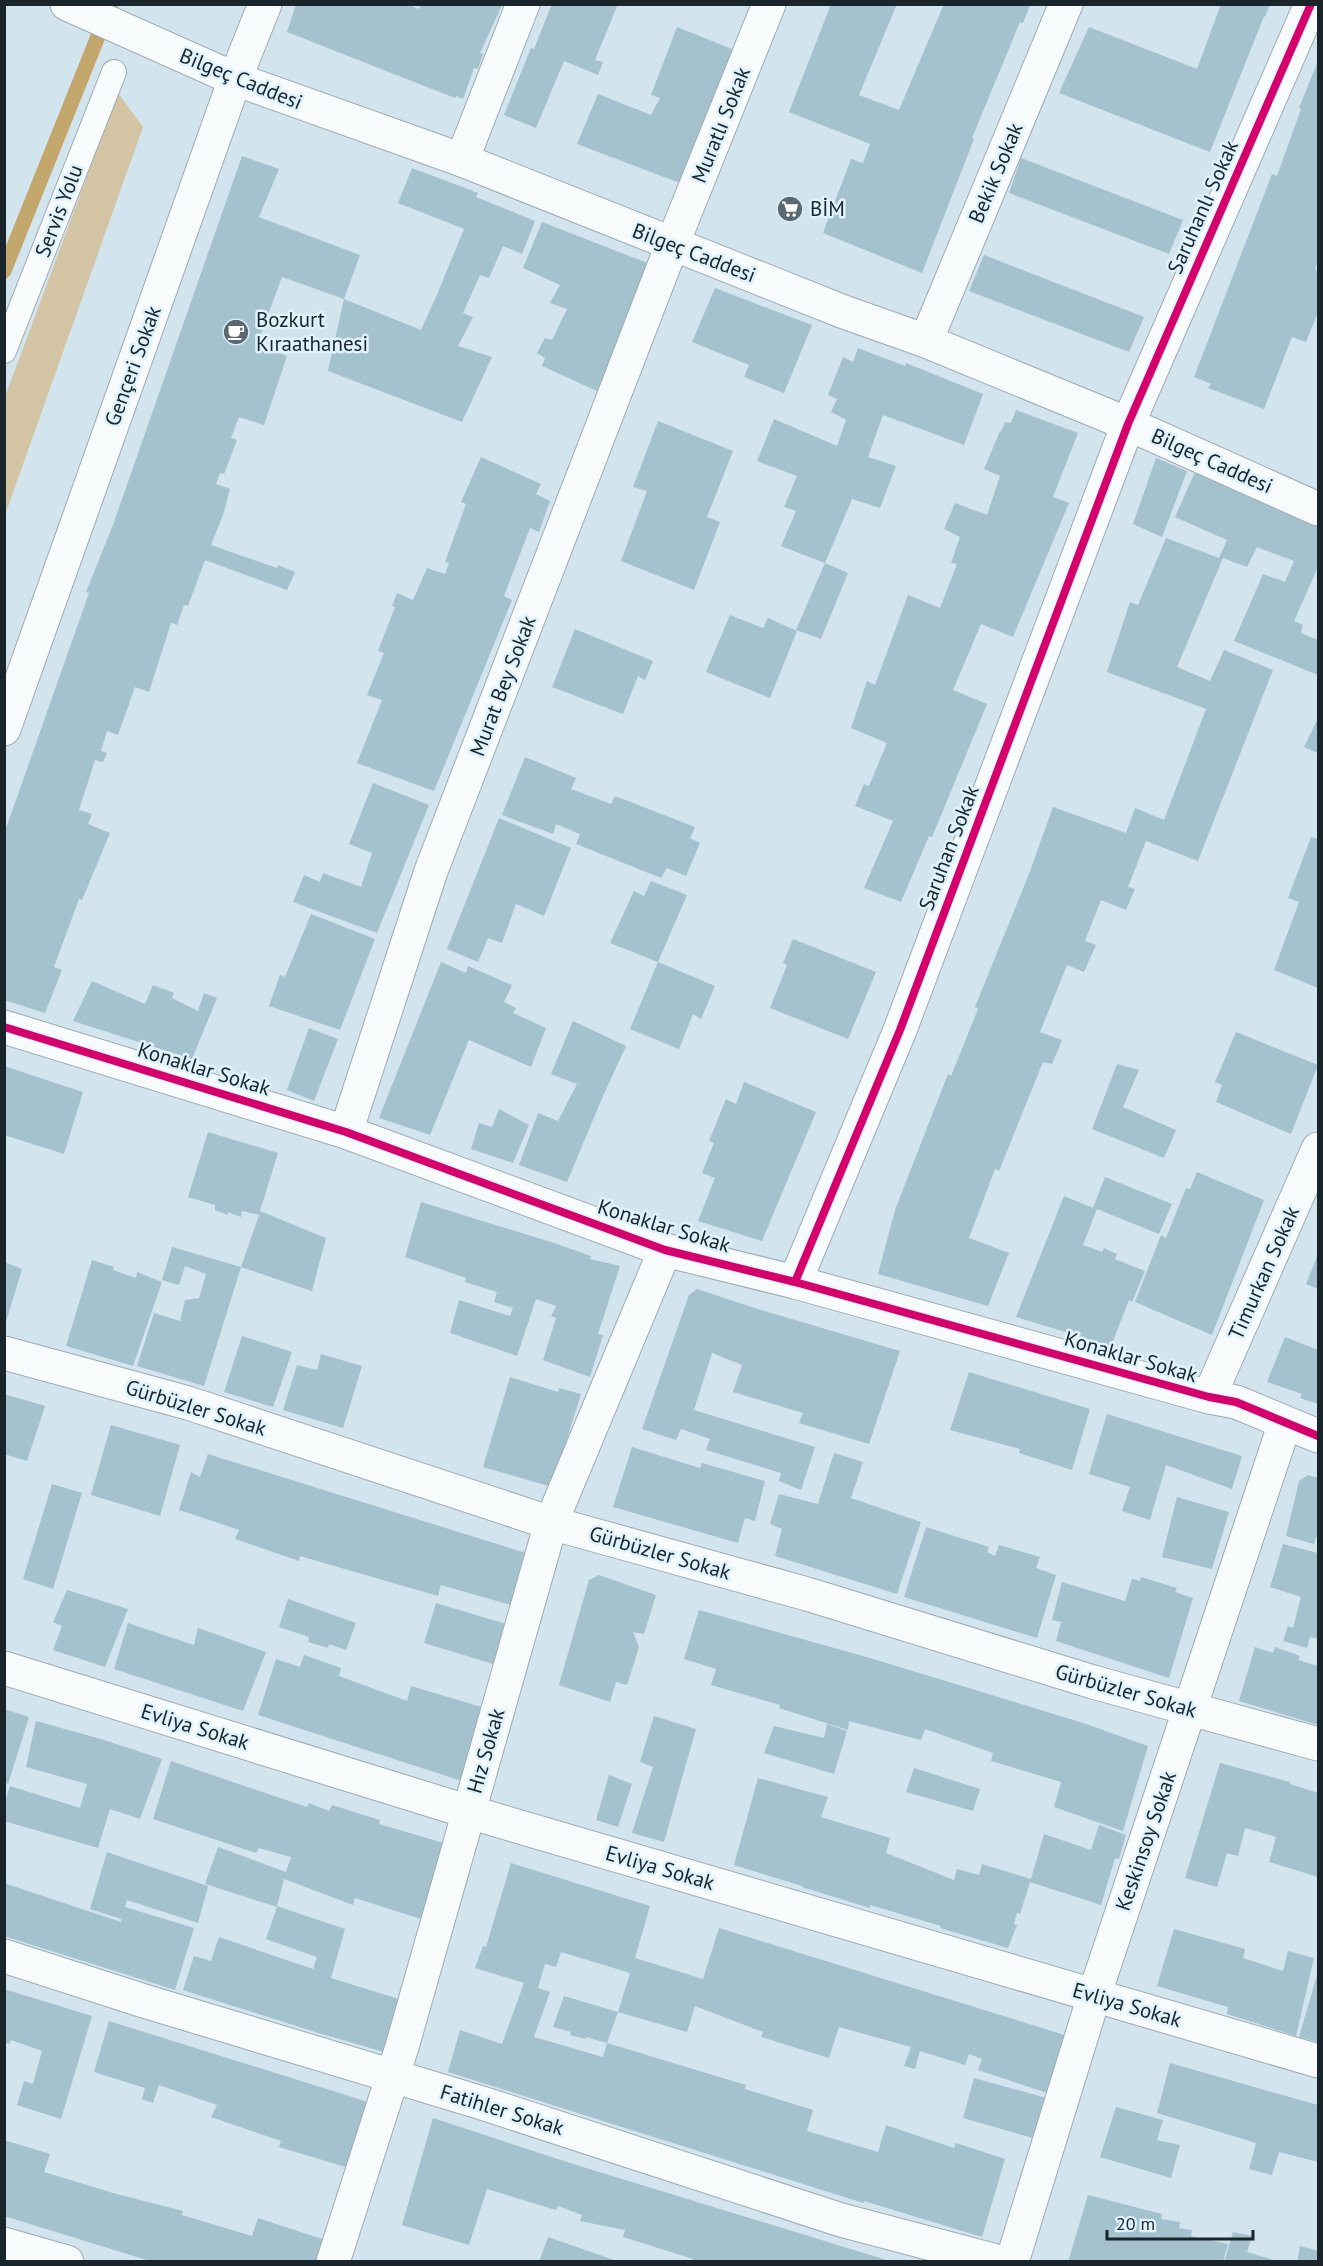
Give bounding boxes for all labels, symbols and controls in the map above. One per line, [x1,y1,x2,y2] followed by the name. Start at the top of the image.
[176,42,307,115] street label: Bilgeç Caddesi
[685,63,756,187] street label: Muratlı Sokak
[962,118,1029,227] street label: Bekik Sokak
[1161,136,1244,278] street label: Saruhanlı Sokak
[29,161,89,261] street label: Servis Yolu
[775,194,805,224] supermarket icon: BİM
[810,195,845,222] place label: BİM
[629,217,760,288] street label: Bilgeç Caddesi
[98,302,167,430] street label: Gençeri Sokak
[256,306,368,357] place label: Bozkurt Kıraathanesi
[221,317,251,347] cafe icon: Bozkurt Kıraathanesi
[1147,422,1277,499] street label: Bilgeç Caddesi
[463,612,542,760] street label: Murat Bey Sokak
[912,781,985,914] street label: Saruhan Sokak
[135,1036,274,1101] street label: Konaklar Sokak
[595,1193,734,1258] street label: Konaklar Sokak
[1222,1202,1305,1344] street label: Timurkan Sokak
[1061,1325,1201,1388] street label: Konaklar Sokak
[122,1373,270,1442] street label: Gürbüzler Sokak
[586,1519,734,1586] street label: Gürbüzler Sokak
[1052,1657,1200,1724] street label: Gürbüzler Sokak
[138,1697,253,1756] street label: Evliya Sokak
[461,1705,510,1796] street label: Hız Sokak
[1109,1767,1182,1914] street label: Keskinsoy Sokak
[603,1839,718,1896] street label: Evliya Sokak
[1070,1976,1185,2033] street label: Evliya Sokak
[437,2078,567,2141] street label: Fatihler Sokak
[1107,2203,1252,2241] scale bar
[1116,2212,1155,2235] text: 20 m

